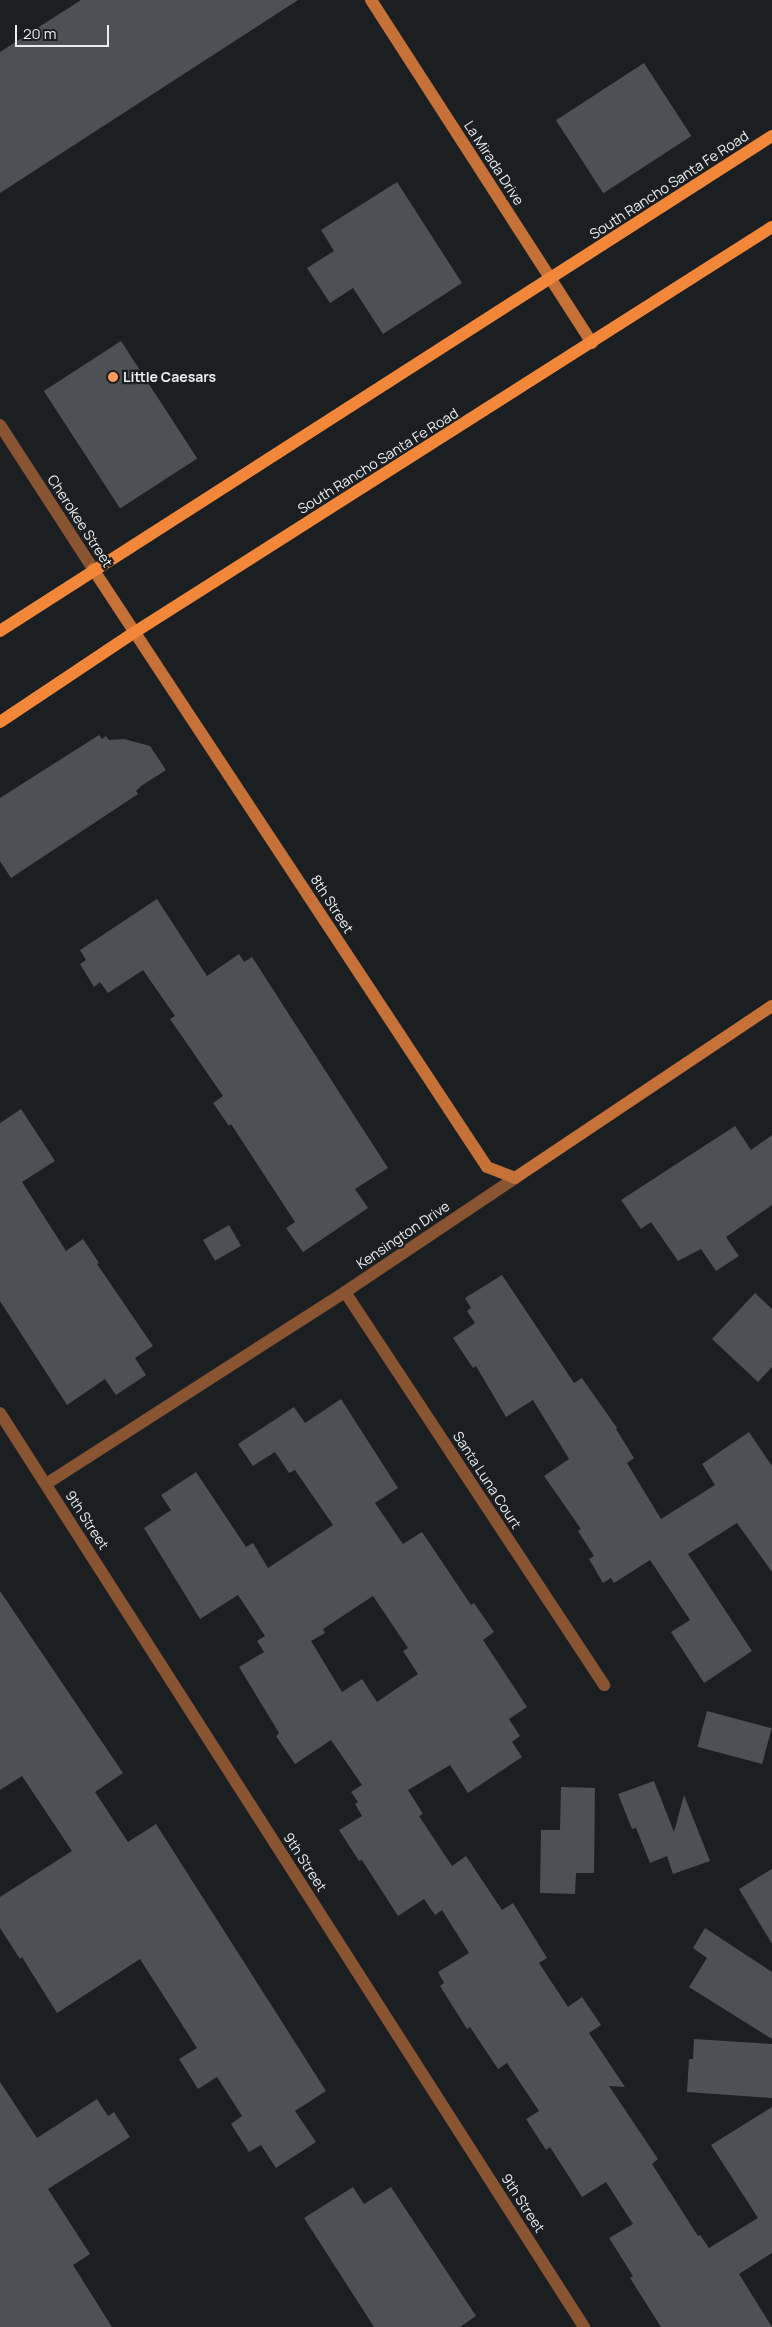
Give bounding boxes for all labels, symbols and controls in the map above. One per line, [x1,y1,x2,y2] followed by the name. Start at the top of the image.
[18,15,111,47] scale bar
[23,23,56,44] text: 20 m
[461,118,527,208] street label: La Mirada Drive
[586,127,752,243] street label: South Rancho Santa Fe Road
[123,369,216,385] place label: Little Caesars
[107,371,119,383] marker: Little Caesars
[295,405,461,517] street label: South Rancho Santa Fe Road
[44,472,116,570] street label: Cherokee Street
[307,872,357,936] street label: 8th Street
[353,1198,453,1272] street label: Kensington Drive
[449,1428,525,1532] street label: Santa Luna Court
[62,1488,112,1552] street label: 9th Street
[280,1830,330,1894] street label: 9th Street
[498,2171,548,2235] street label: 9th Street

